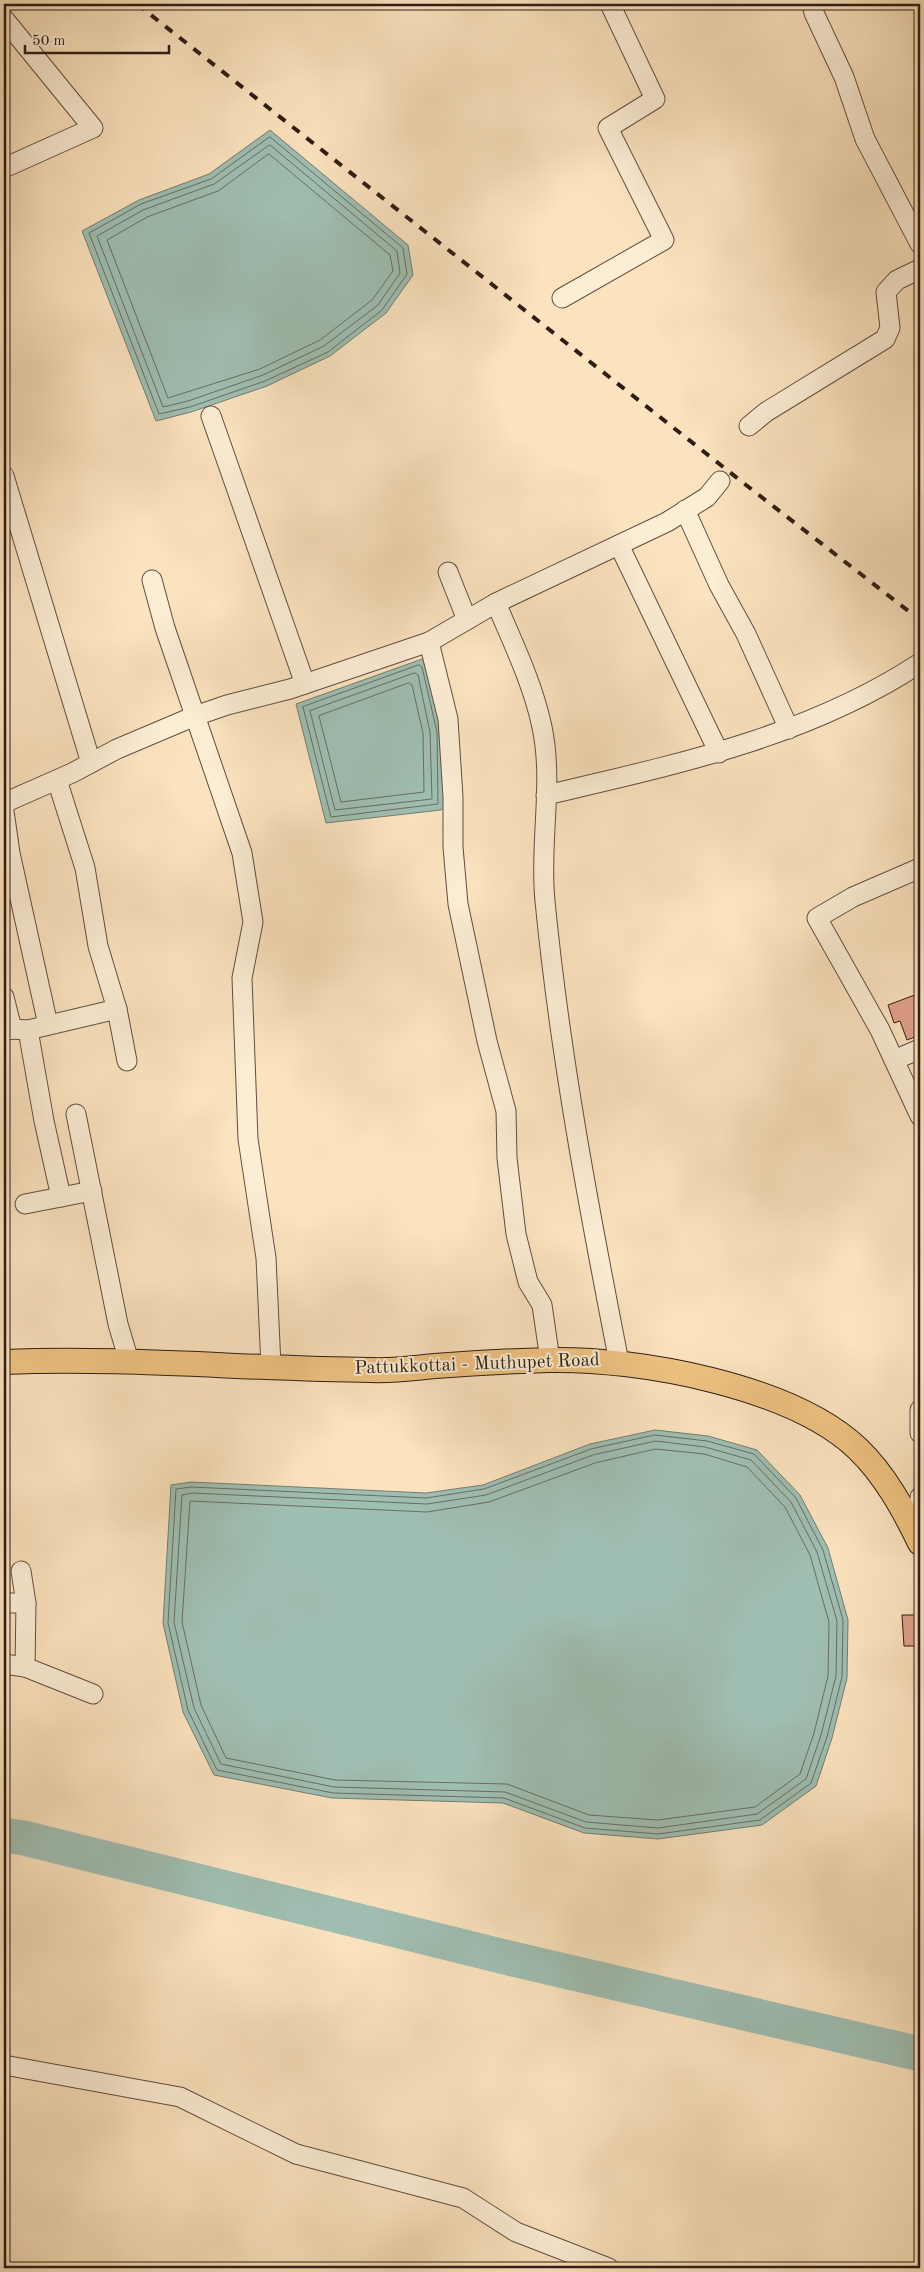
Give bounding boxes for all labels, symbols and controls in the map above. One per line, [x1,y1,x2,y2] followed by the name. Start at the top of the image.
[25,22,169,54] scale bar
[32,34,66,49] text: 50 m
[354,1351,600,1379] street label: Pattukkottai - Muthupet Road

